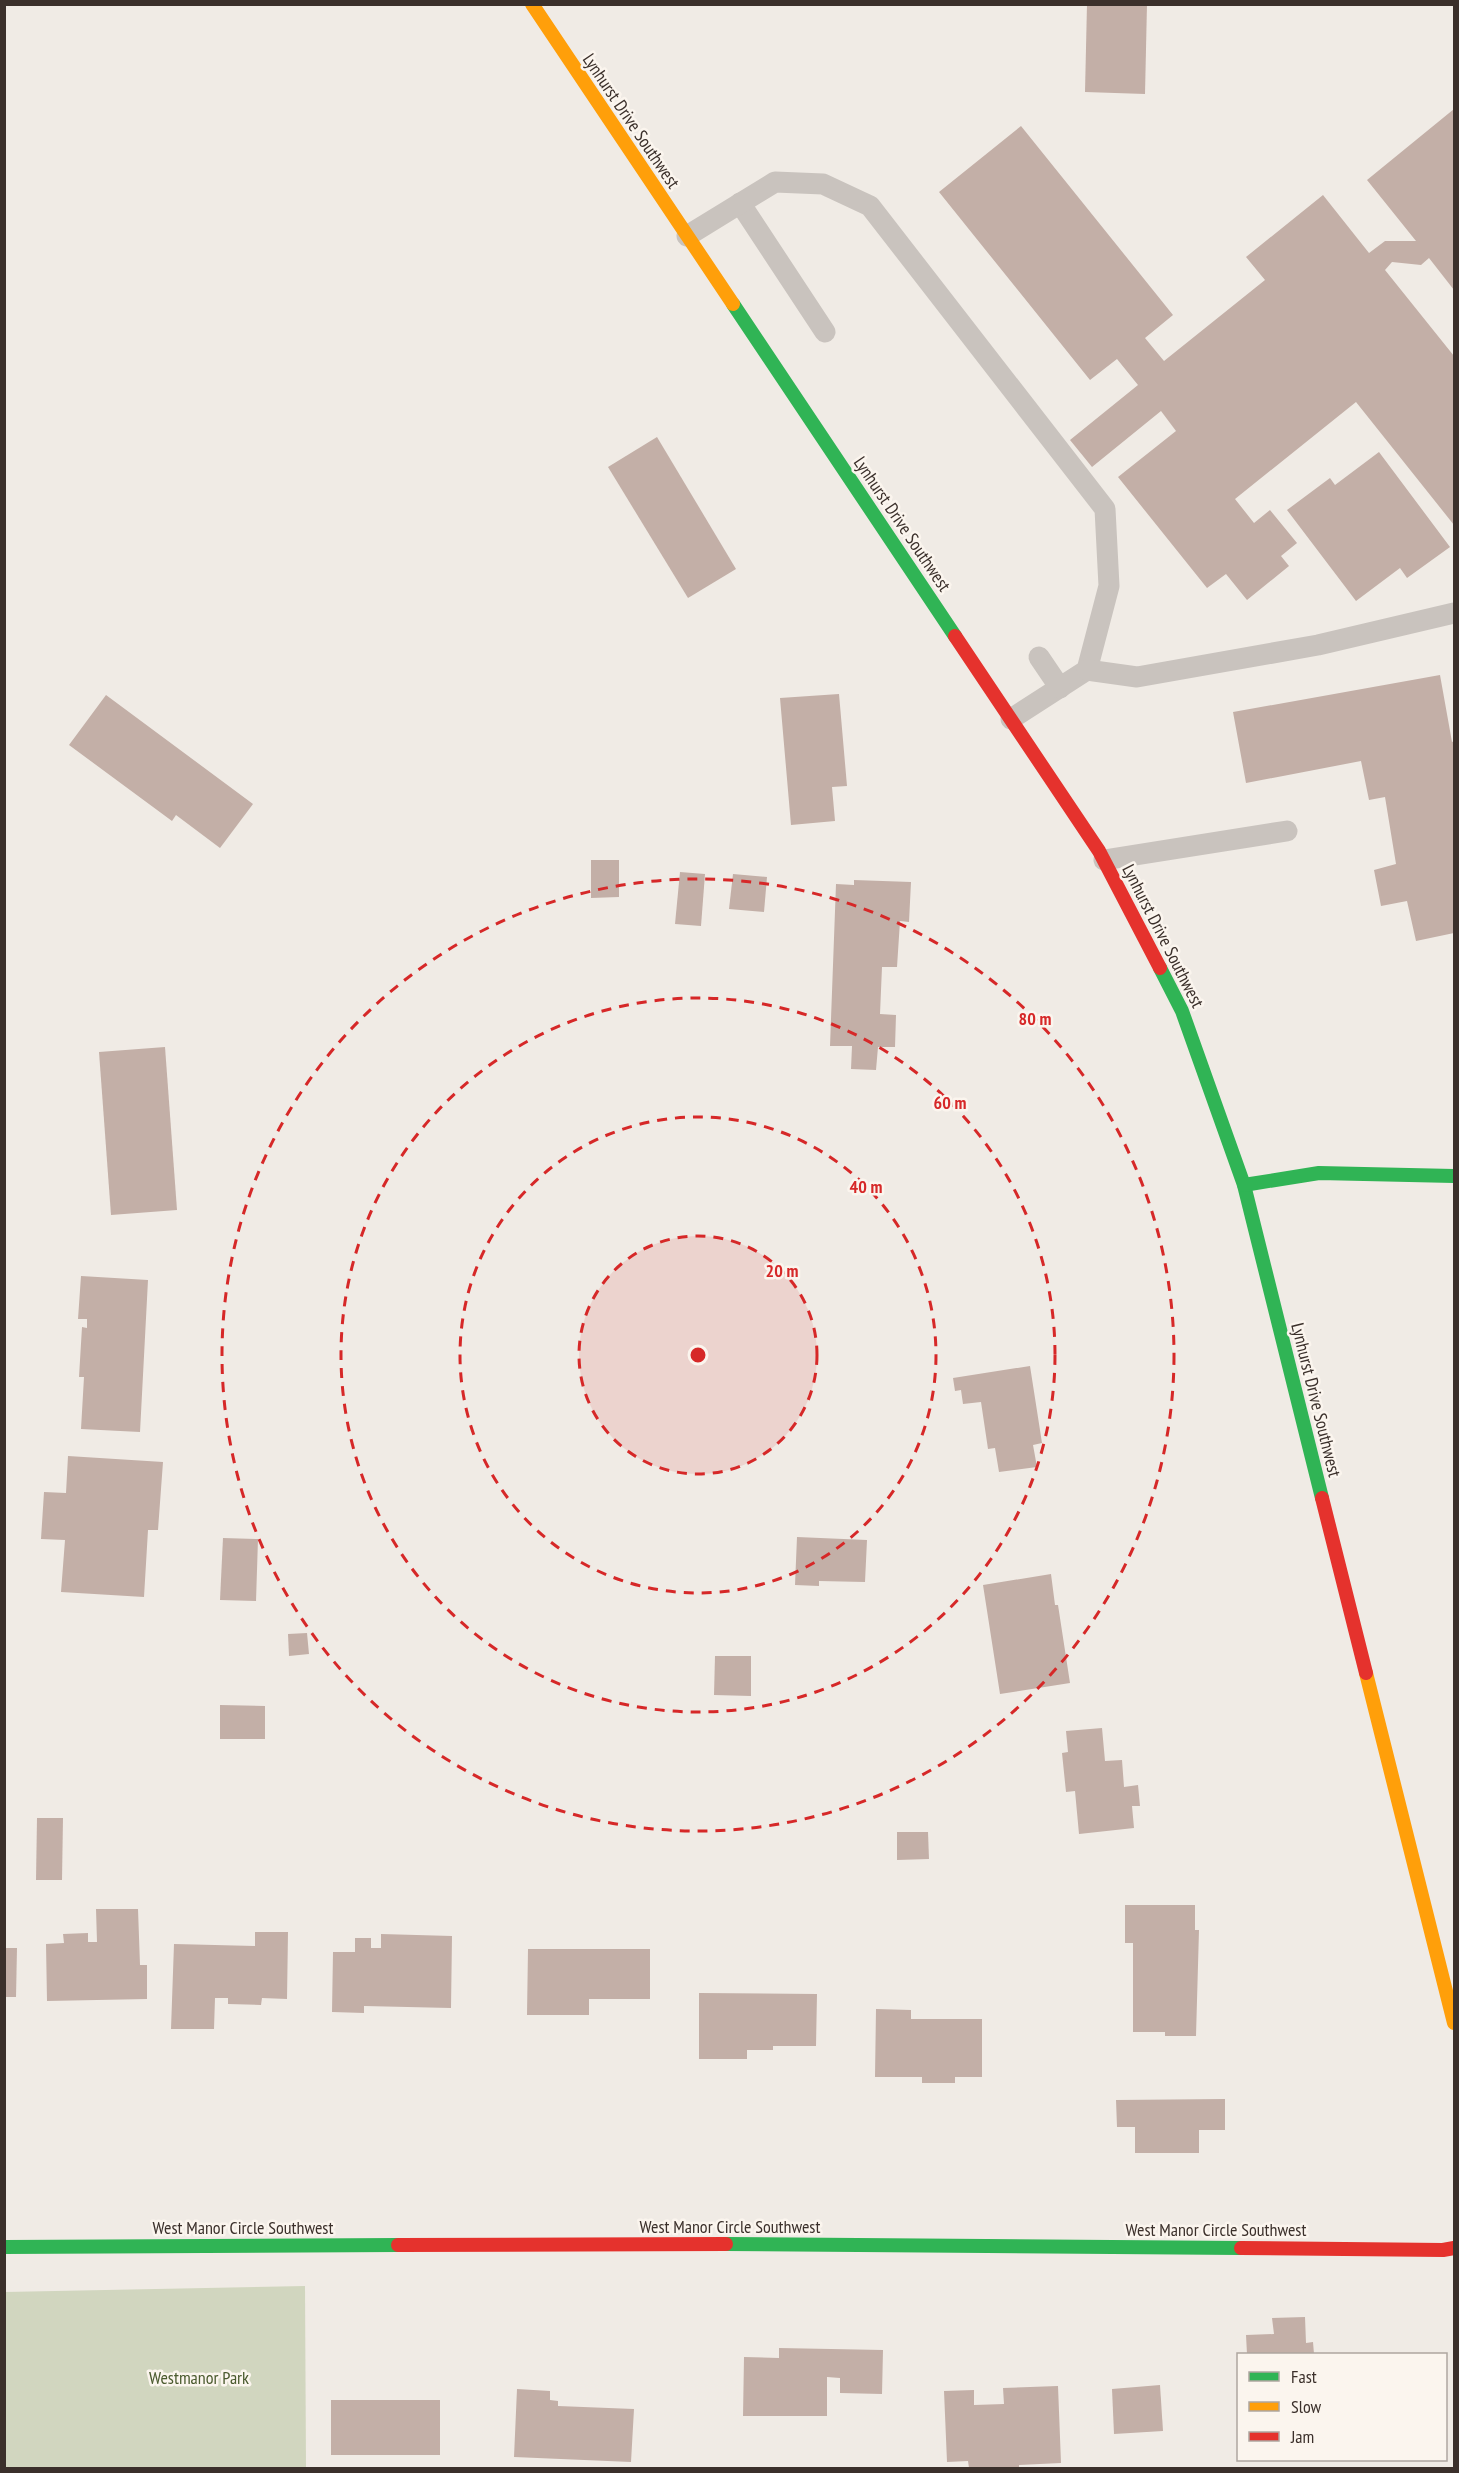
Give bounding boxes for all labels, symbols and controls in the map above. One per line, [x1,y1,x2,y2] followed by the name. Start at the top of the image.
[578,49,685,193] street label: Lynhurst Drive Southwest
[849,452,956,596] street label: Lynhurst Drive Southwest
[1117,860,1210,1011] street label: Lynhurst Drive Southwest
[1019,1007,1051,1030] text: 80 m
[934,1091,966,1114] text: 60 m
[850,1175,882,1198] text: 40 m
[766,1259,798,1282] text: 20 m
[1286,1320,1347,1479] street label: Lynhurst Drive Southwest
[688,1345,708,1365] centre of rings
[640,2215,820,2238] street label: West Manor Circle Southwest
[153,2216,333,2239] street label: West Manor Circle Southwest
[1126,2218,1306,2241] street label: West Manor Circle Southwest
[1237,2353,1447,2461] legend
[1291,2365,1317,2388] text: Fast
[149,2366,249,2389] park label: Westmanor Park
[1291,2395,1322,2418] text: Slow
[1290,2425,1314,2448] text: Jam

